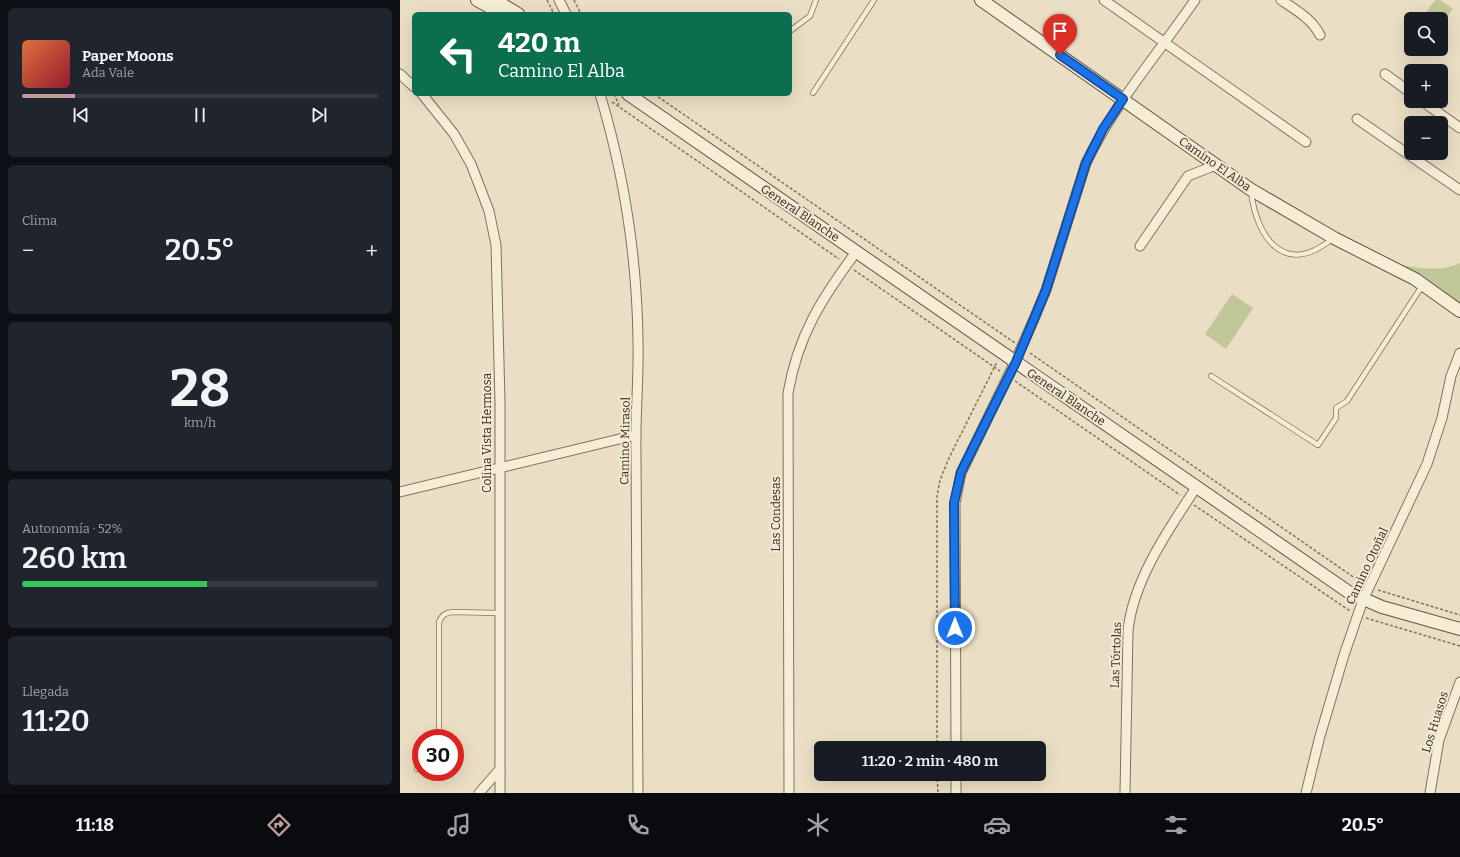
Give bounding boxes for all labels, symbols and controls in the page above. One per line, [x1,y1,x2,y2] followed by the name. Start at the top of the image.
[1404,12,1448,160] map controls
[1404,12,1448,56] button: search
[1043,14,1077,55] pin
[1049,20,1071,42] icon: arrive
[498,26,580,59] text: 420 m
[432,28,484,80] icon: left
[82,47,174,65] text: Paper Moons
[498,60,625,82] text: Camino El Alba
[1404,64,1448,108] button: +
[82,65,134,80] text: Ada Vale
[70,104,92,126] icon: previous
[189,104,211,126] icon: pause
[308,104,330,126] icon: next
[1404,116,1448,160] button: −
[1176,134,1254,194] street label: Camino El Alba
[758,182,842,244] street label: General Blanche
[22,213,57,228] text: Clima
[165,232,235,268] text: 20.5°
[22,237,34,264] text: −
[365,237,378,264] text: +
[170,357,230,420] text: 28
[1024,366,1108,428] street label: General Blanche
[480,373,494,493] street label: Colina Vista Hermosa
[617,396,633,485] street label: Camino Mirasol
[184,415,216,430] text: km/h
[769,476,783,551] street label: Las Condesas
[22,521,123,536] text: Autonomía · 52%
[1343,525,1391,607] street label: Camino Otoñal
[22,540,127,576] text: 260 km
[934,607,976,649] position arrow
[1108,621,1124,688] street label: Las Tórtolas
[22,684,69,699] text: Llegada
[1419,689,1451,754] street label: Los Huasos
[22,703,90,739] text: 11:20
[412,729,464,781] speed limit sign: 30
[862,752,998,770] text: 11:20 · 2 min · 480 m
[265,811,293,839] icon: directions
[445,811,473,839] icon: music
[624,811,652,839] icon: phone
[804,811,832,839] icon: climate
[983,811,1011,839] icon: car
[1162,811,1190,839] icon: filters
[76,814,114,836] text: 11:18
[1342,814,1384,836] text: 20.5°

